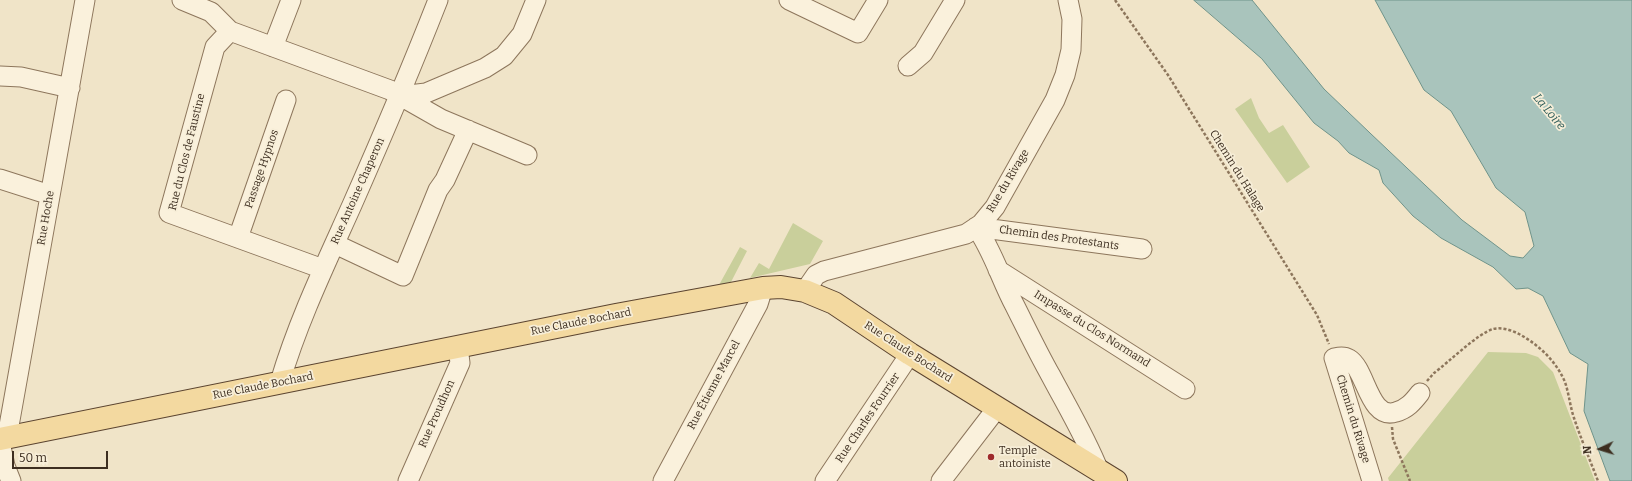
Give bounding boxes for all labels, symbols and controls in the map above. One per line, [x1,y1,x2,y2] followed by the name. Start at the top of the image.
[1530,91,1568,133] water label: La Loire
[166,92,208,212] street label: Rue du Clos de Faustine
[242,128,282,210] street label: Passage Hypnos
[1207,128,1267,214] street label: Chemin du Halage
[329,136,387,246] street label: Rue Antoine Chaperon
[984,147,1032,215] street label: Rue du Rivage
[35,190,57,246] street label: Rue Hoche
[998,223,1120,253] street label: Chemin des Protestants
[1031,288,1153,370] street label: Impasse du Clos Normand
[530,306,632,338] street label: Rue Claude Bochard
[862,319,954,385] street label: Rue Claude Bochard
[685,338,743,432] street label: Rue Étienne Marcel
[212,370,314,402] street label: Rue Claude Bochard
[833,371,903,465] street label: Rue Charles Fourrier
[1333,373,1373,465] street label: Chemin du Rivage
[416,378,458,450] street label: Rue Proudhon
[1580,429,1620,469] north arrow
[14,443,110,469] scale bar
[999,444,1051,470] place label: Temple antoiniste
[1581,445,1594,455] text: N
[19,451,47,465] text: 50 m
[986,452,996,462] marker: Temple antoiniste

